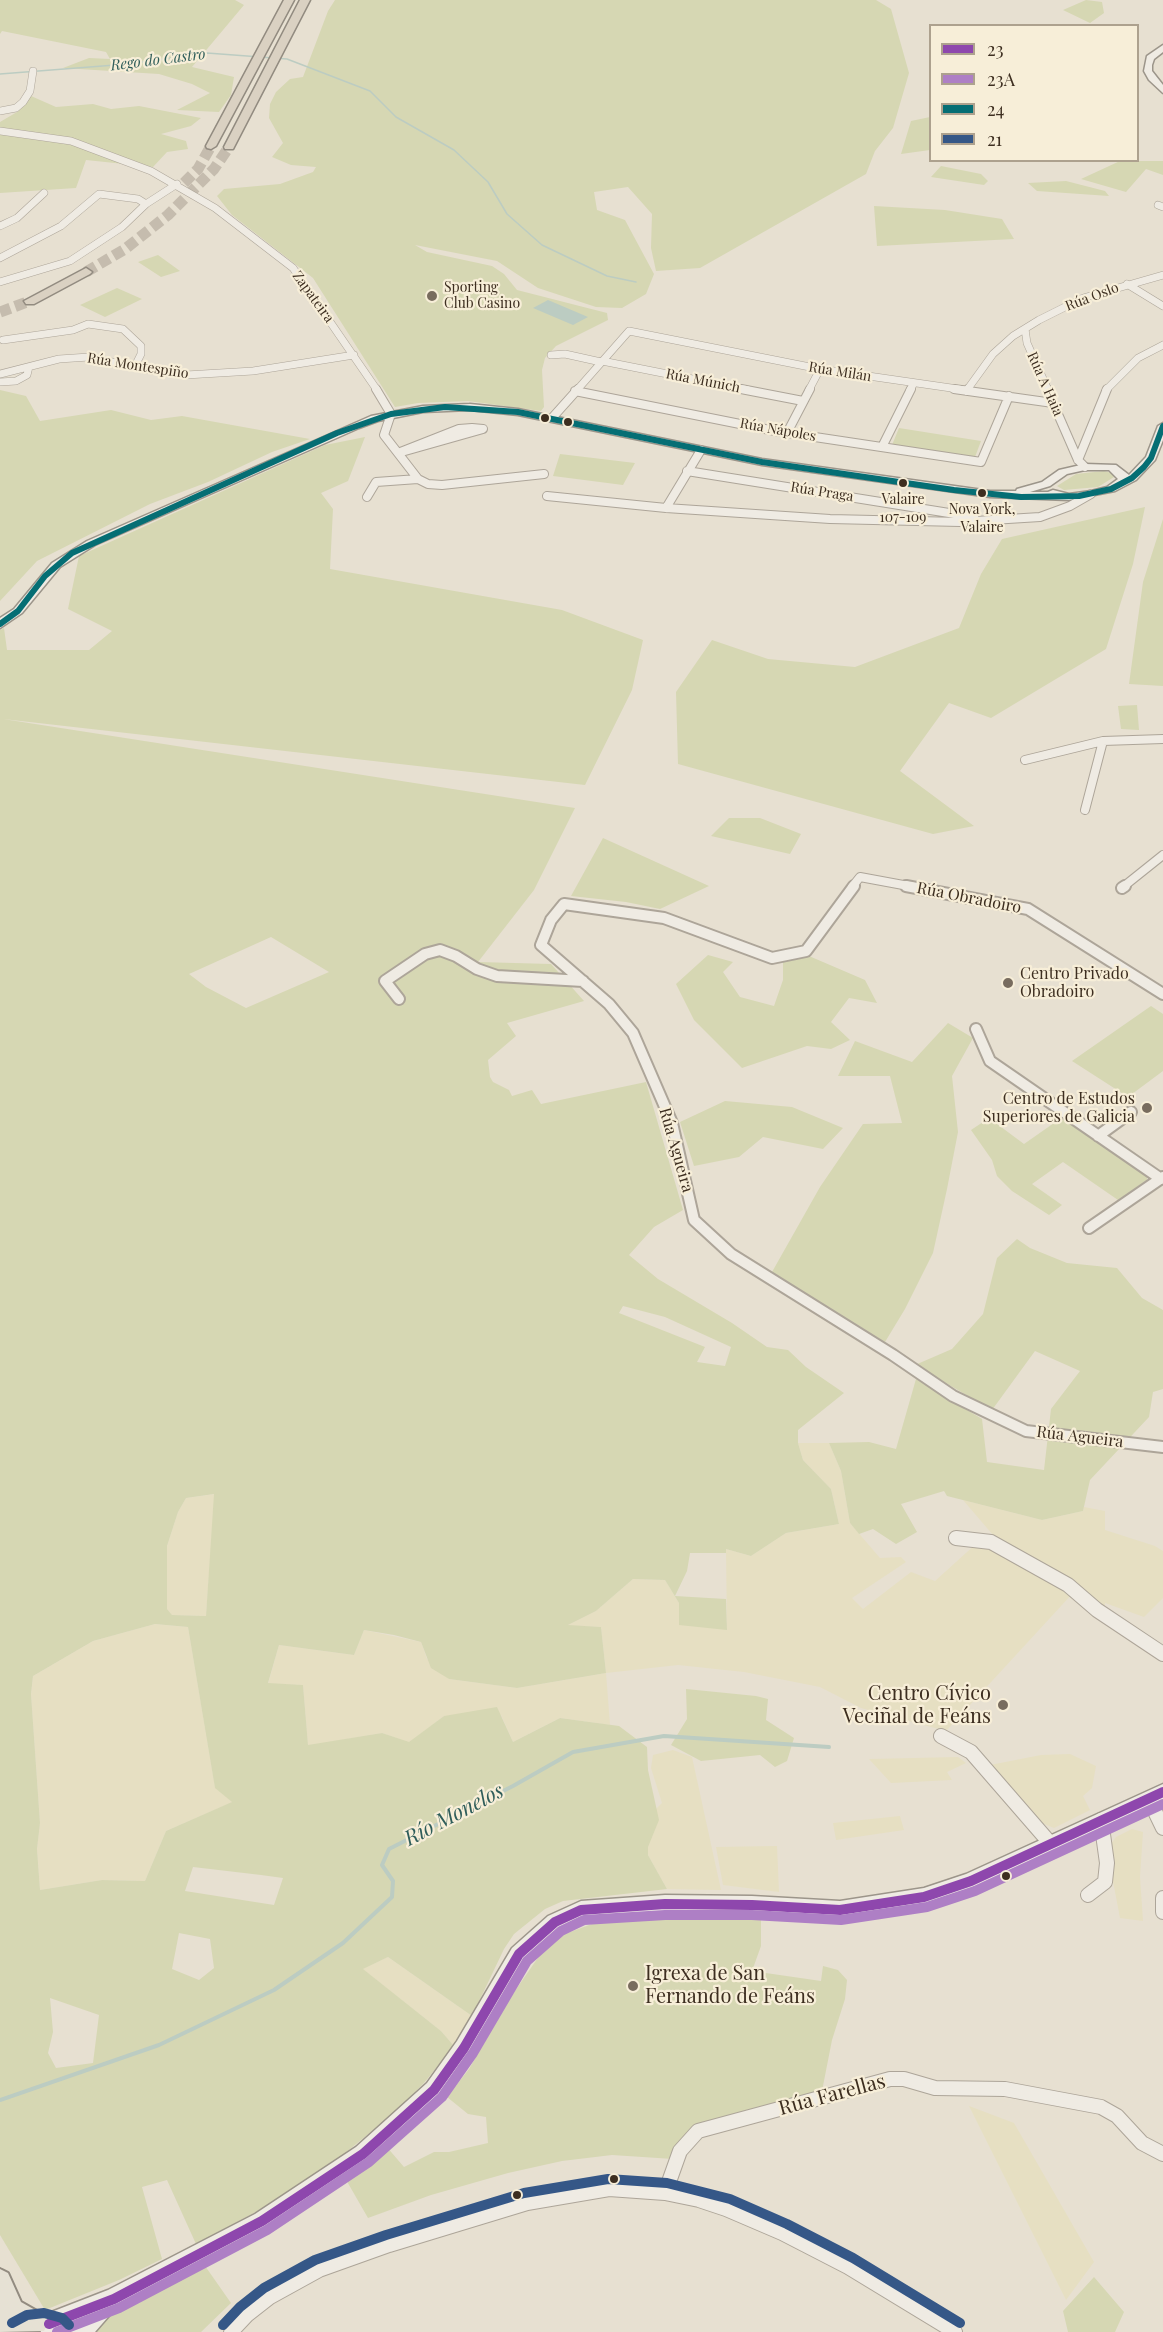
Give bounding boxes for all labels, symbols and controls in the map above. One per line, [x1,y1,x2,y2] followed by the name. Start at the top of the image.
[929,24,1139,162] legend
[987,37,1004,61] text: 23
[109,45,207,75] water label: Rego do Castro
[987,67,1015,91] text: 23A
[987,97,1005,121] text: 24
[987,127,1002,151] text: 21
[289,268,337,326] street label: Zapateira
[1063,279,1121,315] street label: Rúa Oslo
[444,280,520,312] place label: Sporting Club Casino
[425,289,439,303] marker: Sporting Club Casino
[1023,349,1067,419] street label: Rúa A Haia
[86,350,190,382] street label: Rúa Montespiño
[807,359,873,385] street label: Rúa Milán
[664,366,742,396] street label: Rúa Múnich
[539,412,551,424] unlabelled marker
[739,415,817,445] street label: Rúa Nápoles
[562,416,574,428] unlabelled marker
[897,477,909,489] marker: Valaire 107-109
[789,479,855,505] street label: Rúa Praga
[976,487,988,499] marker: Nova York, Valaire
[880,492,926,524] place label: Valaire 107-109
[949,502,1015,534] place label: Nova York, Valaire
[915,878,1023,918] street label: Rúa Obradoiro
[1020,964,1129,1002] place label: Centro Privado Obradoiro
[1001,976,1015,990] marker: Centro Privado Obradoiro
[983,1089,1135,1127] place label: Centro de Estudos Superiores de Galicia
[1140,1101,1154,1115] marker: Centro de Estudos Superiores de Galicia
[655,1105,697,1195] street label: Rúa Agueira
[1035,1422,1125,1452] street label: Rúa Agueira
[843,1682,991,1729] place label: Centro Cívico Veciñal de Feáns
[996,1698,1010,1712] marker: Centro Cívico Veciñal de Feáns
[400,1778,508,1852] water label: Río Monelos
[1000,1870,1012,1882] unlabelled marker
[645,1962,815,2009] place label: Igrexa de San Fernando de Feáns
[626,1979,640,1993] marker: Igrexa de San Fernando de Feáns
[776,2069,888,2121] street label: Rúa Farellas
[608,2173,620,2185] unlabelled marker
[511,2189,523,2201] unlabelled marker

